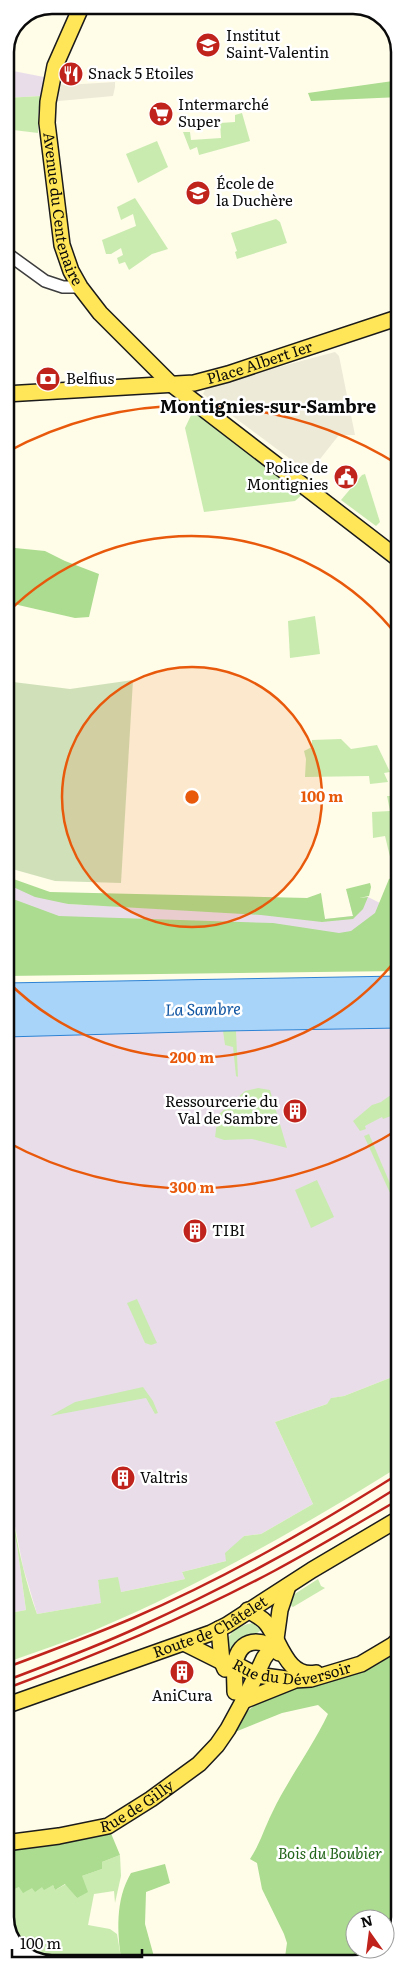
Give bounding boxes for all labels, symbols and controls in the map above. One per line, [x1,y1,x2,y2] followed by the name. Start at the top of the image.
[226,23,329,63] place label: Institut Saint-Valentin
[195,32,221,58] school or university icon: Institut Saint-Valentin
[58,61,84,87] restaurant icon: Snack 5 Etoiles
[88,61,194,84] place label: Snack 5 Etoiles
[178,92,269,132] place label: Intermarché Super
[148,101,174,127] supermarket icon: Intermarché Super
[38,131,90,289] street label: Avenue du Centenaire
[216,171,293,211] place label: École de la Duchère
[185,180,211,206] school or university icon: École de la Duchère
[204,334,315,389] street label: Place Albert Ier
[35,366,61,392] bank icon: Belfius
[66,366,114,389] place label: Belfius
[160,392,376,419] district label: Montignies-sur-Sambre
[246,455,328,495] place label: Police de Montignies
[333,464,359,490] public building icon: Police de Montignies
[301,784,343,807] text: 100 m
[183,788,201,806] centre of rings
[165,995,241,1021] water label: La Sambre
[170,1045,214,1068] text: 200 m
[165,1089,278,1129] place label: Ressourcerie du Val de Sambre
[282,1098,308,1124] building icon: Ressourcerie du Val de Sambre
[170,1175,214,1198] text: 300 m
[182,1218,208,1244] building icon: TIBI
[212,1218,245,1241] place label: TIBI
[110,1465,136,1491] building icon: Valtris
[140,1465,188,1488] place label: Valtris
[149,1589,271,1663] street label: Route de Châtelet
[229,1652,353,1690] street label: Rue du Déversoir
[169,1659,195,1685] building icon: AniCura
[152,1683,213,1706] place label: AniCura
[98,1773,178,1837] street label: Rue de Gilly
[278,1841,382,1864] park label: Bois du Boubier
[345,1909,395,1959] north arrow
[358,1909,375,1932] text: N
[12,1926,142,1958] scale bar
[20,1931,61,1954] text: 100 m

